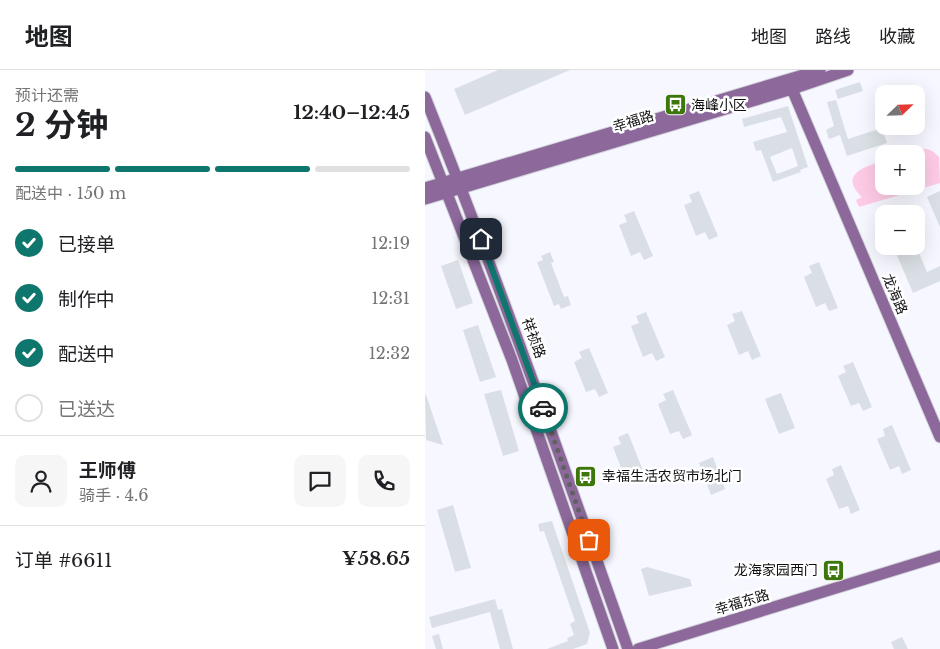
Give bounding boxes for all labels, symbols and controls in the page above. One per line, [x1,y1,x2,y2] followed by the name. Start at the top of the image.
[25,22,73,51] text: 地图
[751,26,787,48] text: 地图
[815,26,851,48] text: 路线
[879,26,915,48] text: 收藏
[15,85,79,105] text: 预计还需
[875,85,925,135] north arrow
[875,85,925,255] map controls
[663,93,687,117] bus stop icon: 海峰小区
[691,96,747,114] place label: 海峰小区
[293,101,410,124] text: 12:40–12:45
[15,105,108,145] text: 2 分钟
[610,106,656,136] street label: 幸福路
[875,145,925,195] button: +
[15,183,126,203] text: 配送中 · 150 m
[875,205,925,255] button: −
[460,218,502,260] pin
[467,225,495,253] icon: home
[15,229,43,257] icon: check
[58,233,115,256] text: 已接单
[371,233,410,253] text: 12:19
[879,271,911,317] street label: 龙海路
[15,284,43,312] icon: check
[58,288,115,311] text: 制作中
[371,288,410,308] text: 12:31
[518,315,550,361] street label: 祥祯路
[15,339,43,367] icon: check
[58,343,115,366] text: 配送中
[369,343,410,363] text: 12:32
[518,383,568,433] courier
[529,394,557,422] icon: car
[58,398,115,421] text: 已送达
[15,455,67,507] button: person
[294,455,346,507] button: chat
[358,455,410,507] button: phone
[79,459,136,482] text: 王师傅
[574,464,598,488] bus stop icon: 幸福生活农贸市场北门
[602,467,742,485] place label: 幸福生活农贸市场北门
[79,485,148,505] text: 骑手 · 4.6
[568,519,610,561] pin
[575,526,603,554] icon: bag
[342,547,410,570] text: ¥58.65
[15,549,113,572] text: 订单 #6611
[822,558,846,582] bus stop icon: 龙海家园西门
[734,561,818,579] place label: 龙海家园西门
[713,585,771,619] street label: 幸福东路

